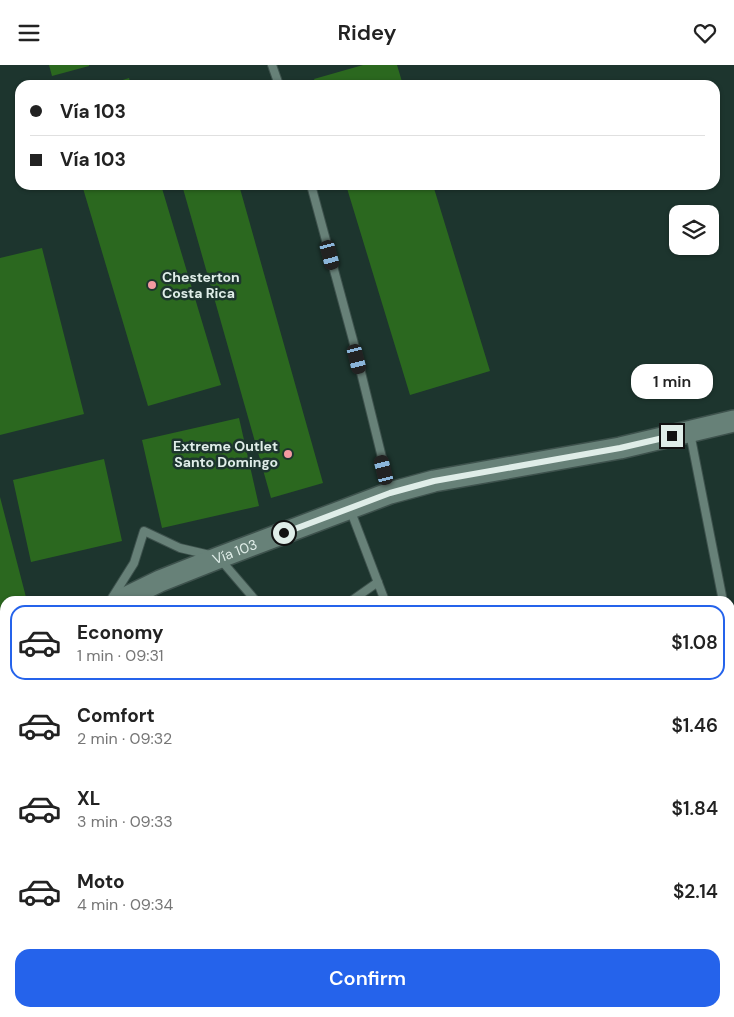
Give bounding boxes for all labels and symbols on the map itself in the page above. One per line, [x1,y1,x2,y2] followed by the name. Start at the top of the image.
[318,239,341,271] car
[162,268,240,302] place label: Chesterton Costa Rica
[146,279,158,291] marker: Chesterton Costa Rica
[346,343,367,375] car
[631,363,713,399] callout: 1 min
[661,425,683,447] route end
[173,437,278,471] place label: Extreme Outlet Santo Domingo
[282,448,294,460] marker: Extreme Outlet Santo Domingo
[373,454,394,486] car
[273,522,295,544] route start
[210,535,260,568] street label: Vía 103

